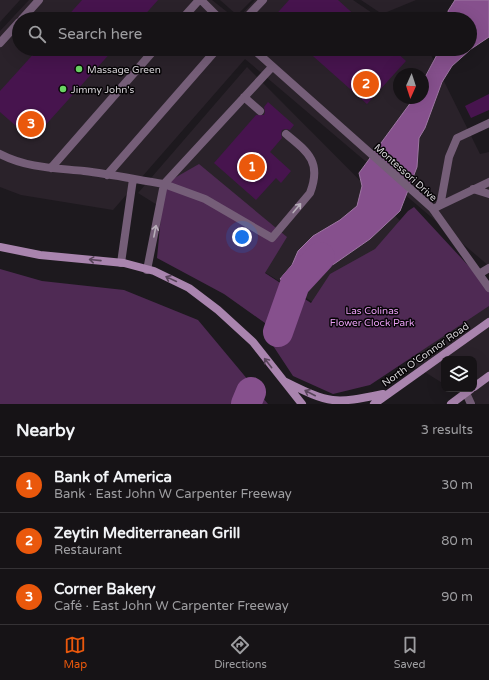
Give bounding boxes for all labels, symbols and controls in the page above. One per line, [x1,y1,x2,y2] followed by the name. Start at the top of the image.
[12,12,477,56] search box
[26,23,48,45] icon: search
[58,25,142,43] text: Search here
[74,64,84,74] marker: Massage Green
[87,64,161,76] place label: Massage Green
[393,68,429,104] north arrow
[353,69,379,99] pin: 2
[58,84,68,94] marker: Jimmy John's
[71,84,135,96] place label: Jimmy John's
[18,109,44,139] pin: 3
[372,141,439,204] street label: Montessori Drive
[239,152,265,182] pin: 1
[293,203,302,213] one-way arrow
[151,225,159,238] one-way arrow
[232,227,252,247] your location
[89,256,102,264] one-way arrow
[165,275,177,282] one-way arrow
[330,305,415,329] park label: Las Colinas Flower Clock Park
[380,320,471,389] street label: North O'Connor Road
[441,356,477,392] map controls
[441,356,477,392] button: layers
[264,358,273,369] one-way arrow
[304,389,316,397] one-way arrow
[16,420,75,441] text: Nearby
[421,422,473,438] text: 3 results
[54,468,172,486] text: Bank of America
[25,477,33,493] text: 1
[441,477,473,493] text: 30 m
[54,486,292,502] text: Bank · East John W Carpenter Freeway
[54,524,240,542] text: Zeytin Mediterranean Grill
[25,533,33,549] text: 2
[441,533,473,549] text: 80 m
[54,542,122,558] text: Restaurant
[54,580,155,598] text: Corner Bakery
[25,589,33,605] text: 3
[441,589,473,605] text: 90 m
[54,598,289,614] text: Café · East John W Carpenter Freeway
[63,634,87,671] tab: Map
[214,634,267,671] tab: Directions
[394,634,426,671] tab: Saved

